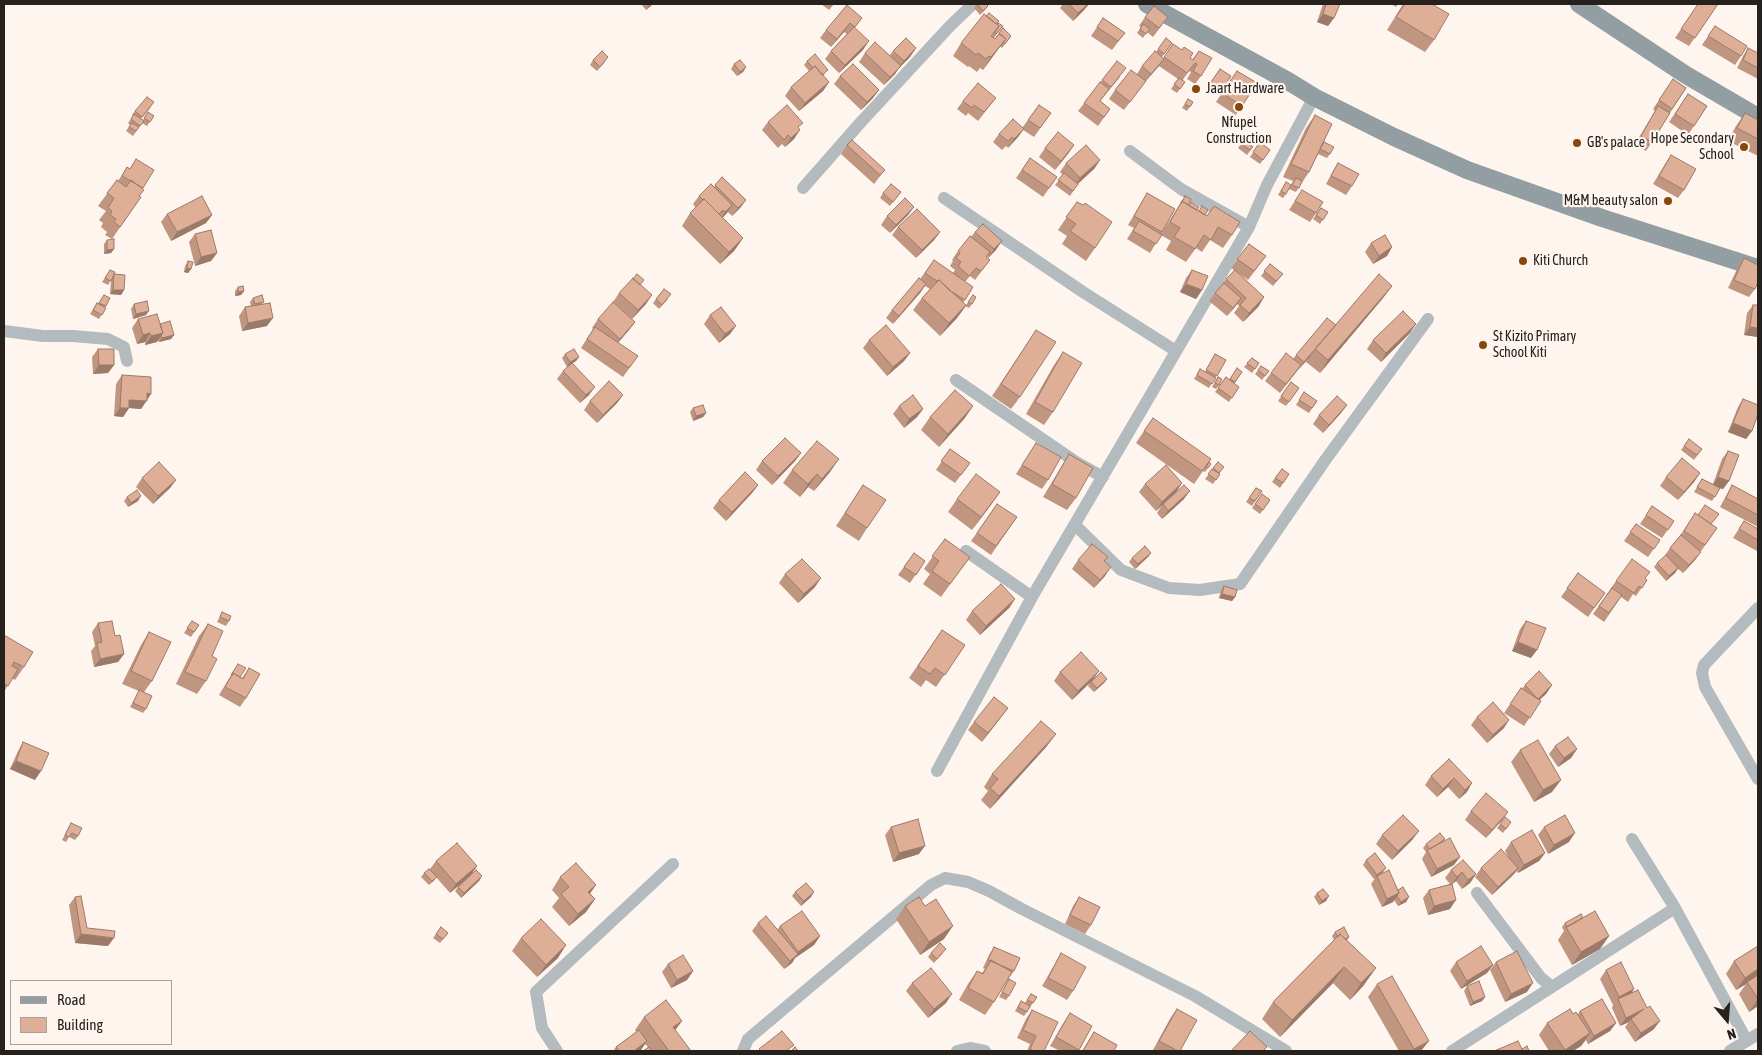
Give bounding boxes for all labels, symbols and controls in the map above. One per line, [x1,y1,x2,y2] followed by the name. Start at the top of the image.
[1206,81,1284,97] place label: Jaart Hardware
[1190,83,1202,95] marker: Jaart Hardware
[1233,101,1245,113] marker: Nfupel Construction
[1206,115,1272,148] place label: Nfupel Construction
[1651,131,1734,164] place label: Hope Secondary School
[1587,135,1645,151] place label: GB's palace
[1571,137,1583,149] marker: GB's palace
[1738,141,1750,153] marker: Hope Secondary School
[1564,193,1658,209] place label: M&M beauty salon
[1662,195,1674,207] marker: M&M beauty salon
[1533,253,1588,269] place label: Kiti Church
[1517,255,1529,267] marker: Kiti Church
[1493,329,1576,362] place label: St Kizito Primary School Kiti
[1477,339,1489,351] marker: St Kizito Primary School Kiti
[10,980,172,1045] legend
[57,991,86,1008] text: Road
[1702,995,1752,1045] north arrow
[57,1016,103,1033] text: Building
[1725,1025,1738,1043] text: N

